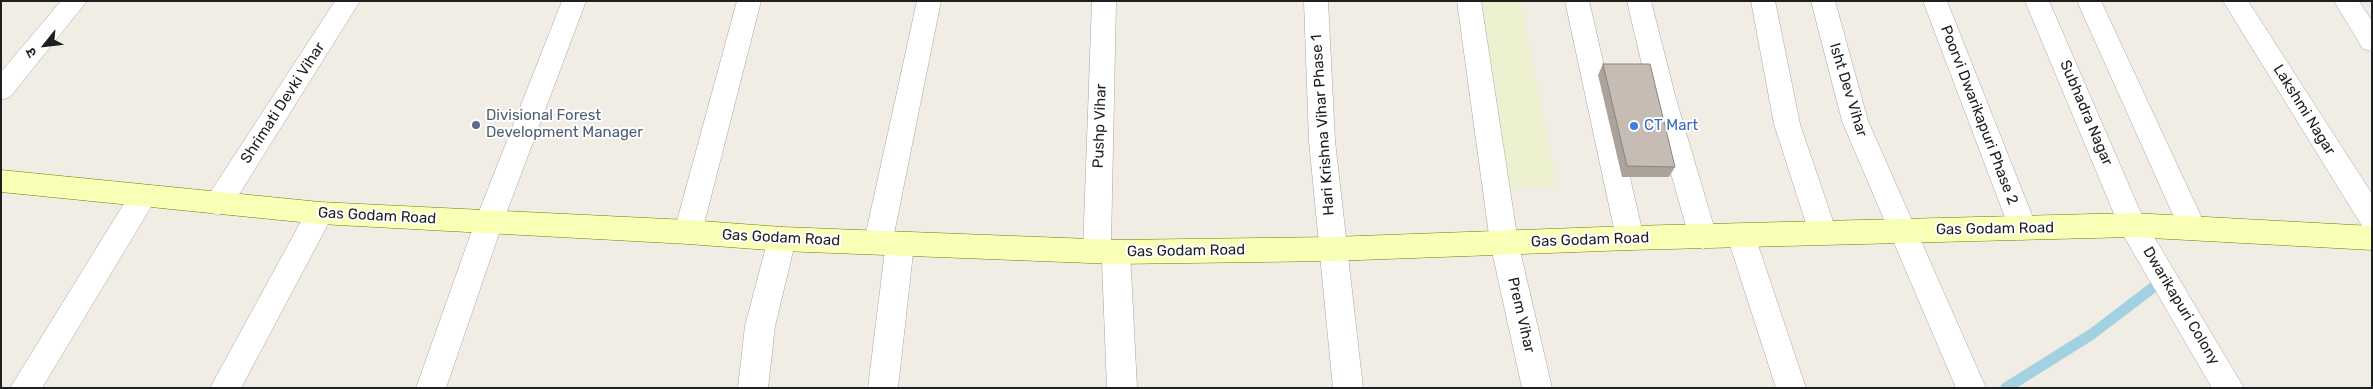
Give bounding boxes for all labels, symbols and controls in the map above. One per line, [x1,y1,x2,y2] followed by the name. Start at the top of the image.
[20,20,70,70] north arrow
[1937,23,2021,207] street label: Poorvi Dwarikapuri Phase 2
[1308,34,1338,216] street label: Hari Krishna Vihar Phase 1
[237,39,329,167] street label: Shrimati Devki Vihar
[1825,41,1871,139] street label: Isht Dev Vihar
[22,45,41,60] text: उ
[2056,58,2116,168] street label: Subhadra Nagar
[2269,61,2339,159] street label: Lakshmi Nagar
[1090,83,1110,169] street label: Pushp Vihar
[486,107,643,142] place label: Divisional Forest Development Manager
[1644,117,1698,135] place label: CT Mart
[470,119,482,131] marker: Divisional Forest Development Manager
[1628,120,1640,132] marker: CT Mart
[317,204,437,228] street label: Gas Godam Road
[1936,219,2054,239] street label: Gas Godam Road
[721,226,841,250] street label: Gas Godam Road
[1531,229,1649,251] street label: Gas Godam Road
[1127,241,1245,261] street label: Gas Godam Road
[2139,244,2223,368] street label: Dwarikapuri Colony
[1504,275,1538,355] street label: Prem Vihar

